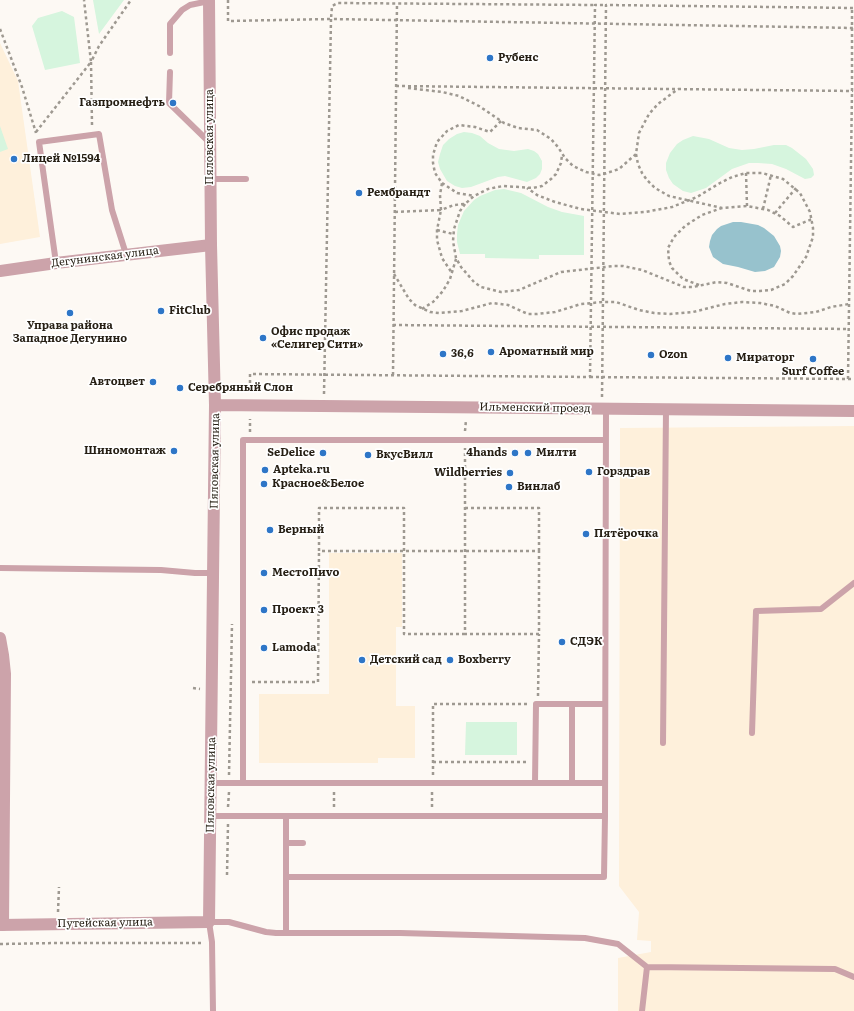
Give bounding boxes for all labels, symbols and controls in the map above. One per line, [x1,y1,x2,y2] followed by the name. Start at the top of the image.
[498,51,538,65] place label: Рубенс
[485,53,495,63] marker: Рубенс
[203,89,217,185] street label: Пяловская улица
[79,96,165,110] place label: Газпромнефть
[168,98,178,108] marker: Газпромнефть
[22,152,100,166] place label: Лицей №1594
[9,154,19,164] marker: Лицей №1594
[367,186,430,200] place label: Рембрандт
[354,188,364,198] marker: Рембрандт
[51,244,159,270] street label: Дегунинская улица
[169,304,211,318] place label: FitClub
[156,306,166,316] marker: FitClub
[65,308,75,318] marker: Управа района Западное Дегунино
[13,319,127,345] place label: Управа района Западное Дегунино
[271,325,363,351] place label: Офис продаж «Селигер Сити»
[258,333,268,343] marker: Офис продаж «Селигер Сити»
[499,345,594,359] place label: Ароматный мир
[451,347,474,361] place label: 36,6
[486,347,496,357] marker: Ароматный мир
[659,348,688,362] place label: Ozon
[438,349,448,359] marker: 36,6
[646,350,656,360] marker: Ozon
[736,351,795,365] place label: Мираторг
[723,353,733,363] marker: Мираторг
[808,354,818,364] marker: Surf Coffee
[782,365,844,379] place label: Surf Coffee
[89,375,145,389] place label: Автоцвет
[148,377,158,387] marker: Автоцвет
[188,381,293,395] place label: Серебряный Слон
[175,383,185,393] marker: Серебряный Слон
[479,400,591,416] street label: Ильменский проезд
[208,413,222,509] street label: Пяловская улица
[84,444,166,458] place label: Шиномонтаж
[169,446,179,456] marker: Шиномонтаж
[267,446,315,460] place label: SeDelice
[466,446,507,460] place label: 4hands
[536,446,577,460] place label: Милти
[318,448,328,458] marker: SeDelice
[376,448,433,462] place label: ВкусВилл
[510,448,520,458] marker: 4hands
[523,448,533,458] marker: Милти
[363,450,373,460] marker: ВкусВилл
[273,463,330,477] place label: Apteka.ru
[260,465,270,475] marker: Apteka.ru
[597,465,650,479] place label: Горздрав
[434,466,502,480] place label: Wildberries
[584,467,594,477] marker: Горздрав
[505,468,515,478] marker: Wildberries
[272,477,364,491] place label: Красное&Белое
[259,479,269,489] marker: Красное&Белое
[517,480,560,494] place label: Винлаб
[504,482,514,492] marker: Винлаб
[278,523,324,537] place label: Верный
[265,525,275,535] marker: Верный
[594,527,658,541] place label: Пятёрочка
[581,529,591,539] marker: Пятёрочка
[272,566,339,580] place label: МестоПиvo
[259,568,269,578] marker: МестоПиvo
[272,603,324,617] place label: Проект 3
[259,605,269,615] marker: Проект 3
[570,635,602,649] place label: СДЭК
[557,637,567,647] marker: СДЭК
[272,641,317,655] place label: Lamoda
[259,643,269,653] marker: Lamoda
[370,653,442,667] place label: Детский сад
[458,653,511,667] place label: Boxberry
[357,655,367,665] marker: Детский сад
[445,655,455,665] marker: Boxberry
[204,737,218,833] street label: Пяловская улица
[57,916,153,930] street label: Путейская улица

